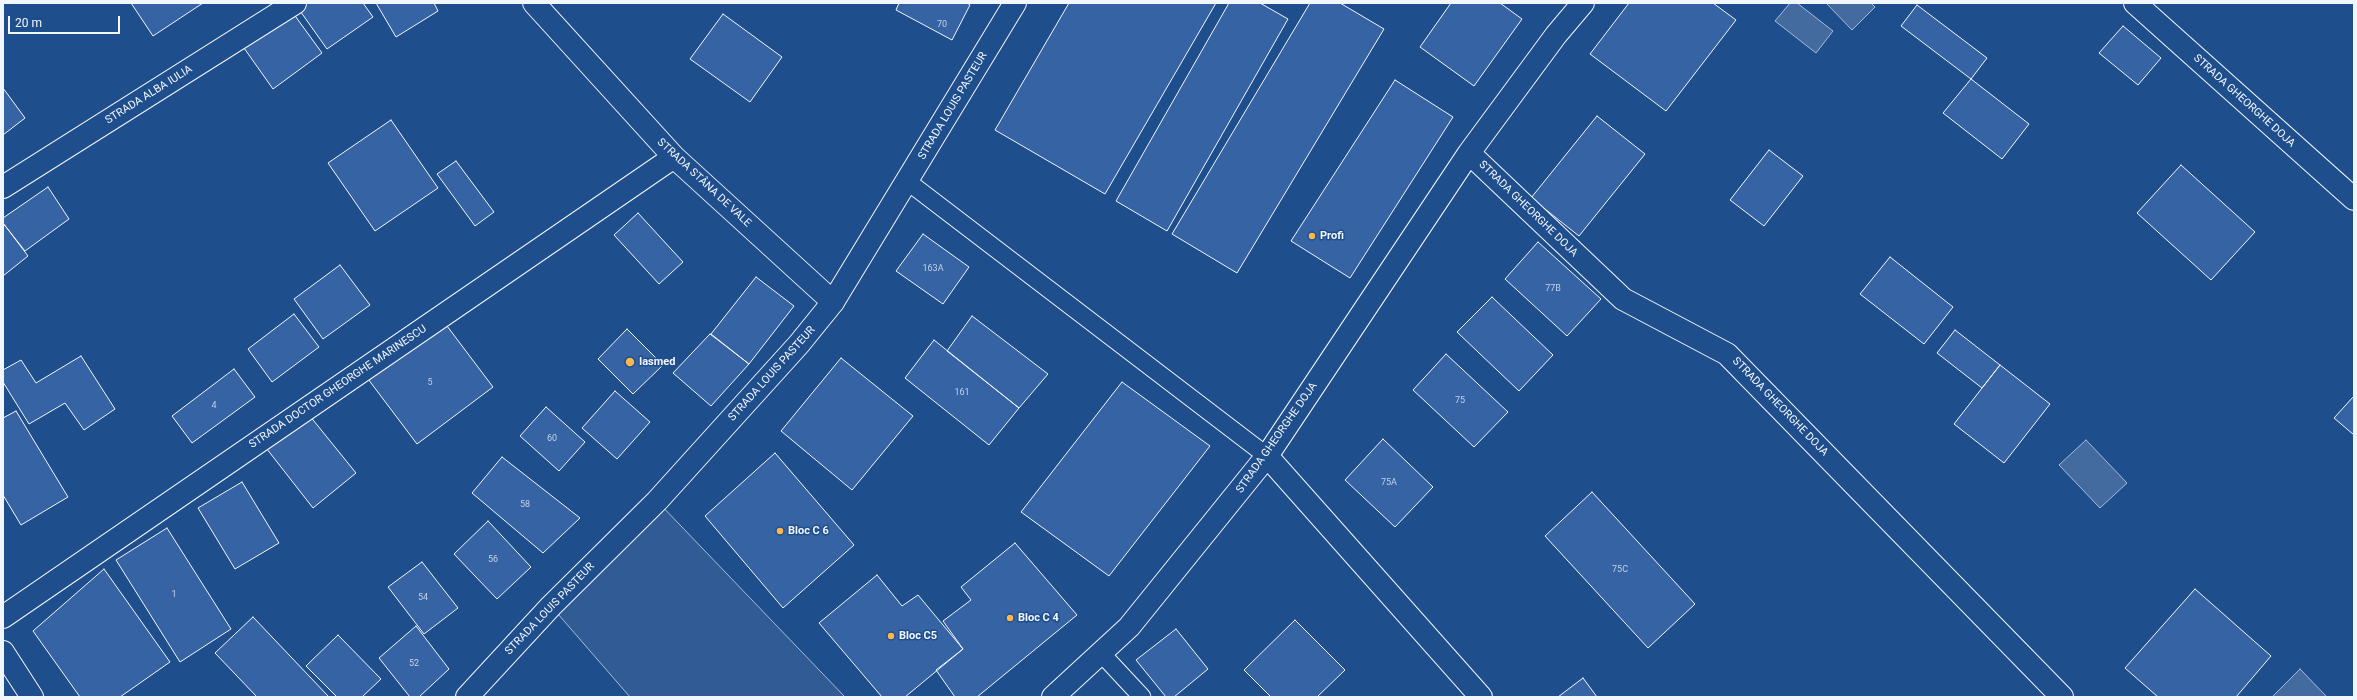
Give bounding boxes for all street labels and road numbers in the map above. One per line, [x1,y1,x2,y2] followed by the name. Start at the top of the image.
[916,50,990,162] street label: STRADA LOUIS PASTEUR
[2190,52,2298,150] street label: STRADA GHEORGHE DOJA
[103,63,195,127] street label: STRADA ALBA IULIA
[654,136,754,230] street label: STRADA STÂNA DE VALE
[1476,158,1580,260] street label: STRADA GHEORGHE DOJA
[247,322,429,452] street label: STRADA DOCTOR GHEORGHE MARINESCU
[726,324,818,424] street label: STRADA LOUIS PASTEUR
[1729,355,1831,459] street label: STRADA GHEORGHE DOJA
[1234,380,1320,496] street label: STRADA GHEORGHE DOJA
[502,560,598,658] street label: STRADA LOUIS PASTEUR

